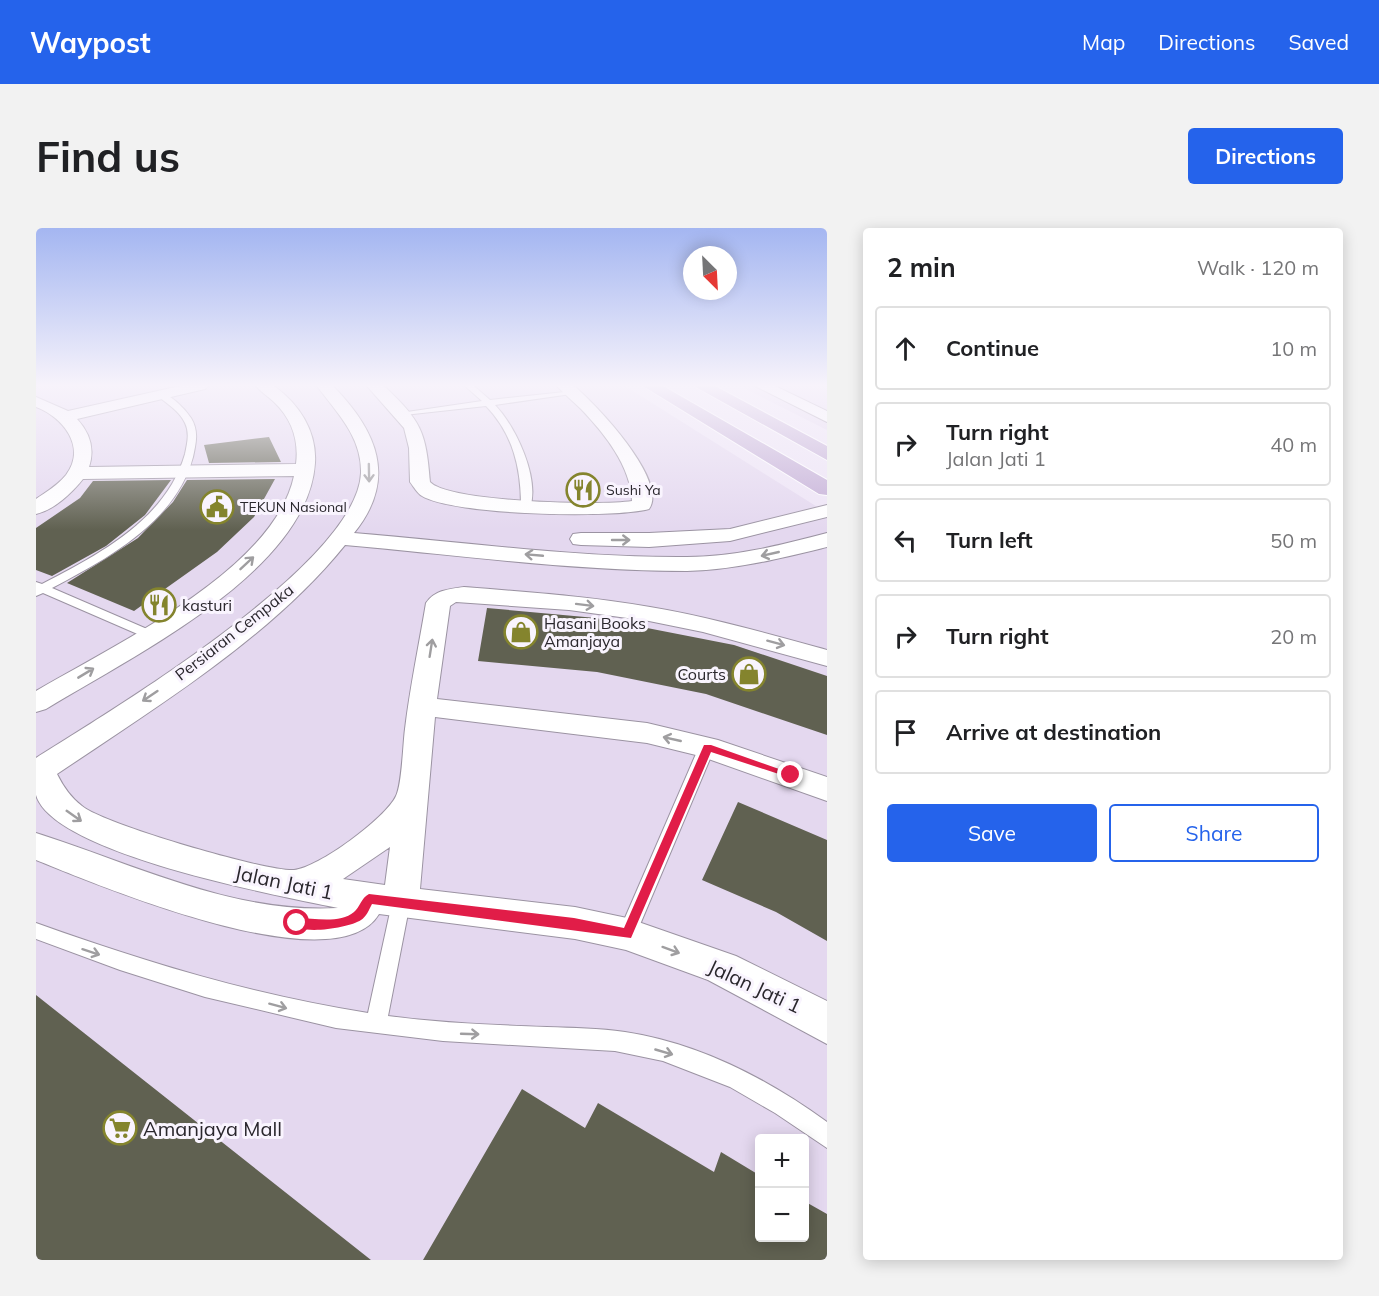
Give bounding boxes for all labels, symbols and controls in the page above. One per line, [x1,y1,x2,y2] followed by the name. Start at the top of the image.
[30,25,151,60] text: Waypost
[1082,29,1125,55] text: Map
[1158,29,1255,55] text: Directions
[1288,29,1349,55] text: Saved
[1188,128,1343,184] button: Directions
[36,130,180,183] text: Find us
[683,246,737,300] north arrow
[887,251,956,284] text: 2 min
[1197,255,1319,280] text: Walk · 120 m
[889,332,922,365] icon: ahead
[946,334,1039,362] text: Continue
[1270,336,1317,361] text: 10 m
[946,418,1049,446] text: Turn right
[889,428,922,461] icon: right
[1270,432,1317,457] text: 40 m
[946,446,1046,471] text: Jalan Jati 1
[363,462,375,482] one-way arrow
[565,472,601,508] restaurant icon: Sushi Ya
[606,481,661,499] place label: Sushi Ya
[199,489,235,525] public building icon: TEKUN Nasional
[240,498,347,516] place label: TEKUN Nasional
[889,524,922,557] icon: left
[946,526,1033,554] text: Turn left
[1270,528,1317,553] text: 50 m
[611,534,631,546] one-way arrow
[761,548,780,560] one-way arrow
[525,549,545,560] one-way arrow
[239,557,254,571] one-way arrow
[171,580,297,684] street label: Persiaran Cempaka
[141,587,177,623] restaurant icon: kasturi
[182,595,232,615] place label: kasturi
[574,600,594,611] one-way arrow
[544,613,646,651] place label: Hasani Books Amanjaya
[503,614,539,650] shop icon: Hasani Books Amanjaya
[889,620,922,653] icon: right
[946,622,1049,650] text: Turn right
[1270,624,1317,649] text: 20 m
[766,638,785,650] one-way arrow
[426,639,437,659] one-way arrow
[731,656,767,692] shop icon: Courts
[677,664,726,684] place label: Courts
[77,666,94,678] one-way arrow
[142,690,159,702] one-way arrow
[889,716,922,749] icon: arrive
[946,718,1161,746] text: Arrive at destination
[662,733,682,744] one-way arrow
[777,761,803,787] route end
[887,804,1097,862] button: Save
[1109,804,1319,862] button: Share
[66,810,82,822] one-way arrow
[233,859,335,905] street label: Jalan Jati 1
[283,909,309,935] route start
[661,945,680,956] one-way arrow
[81,947,100,958] one-way arrow
[704,954,806,1018] street label: Jalan Jati 1
[268,1001,287,1013] one-way arrow
[460,1028,480,1039] one-way arrow
[654,1047,673,1058] one-way arrow
[102,1110,138,1146] supermarket icon: Amanjaya Mall
[143,1116,282,1141] place label: Amanjaya Mall
[755,1134,809,1242] map controls
[755,1134,809,1188] button: +
[755,1188,809,1242] button: −

